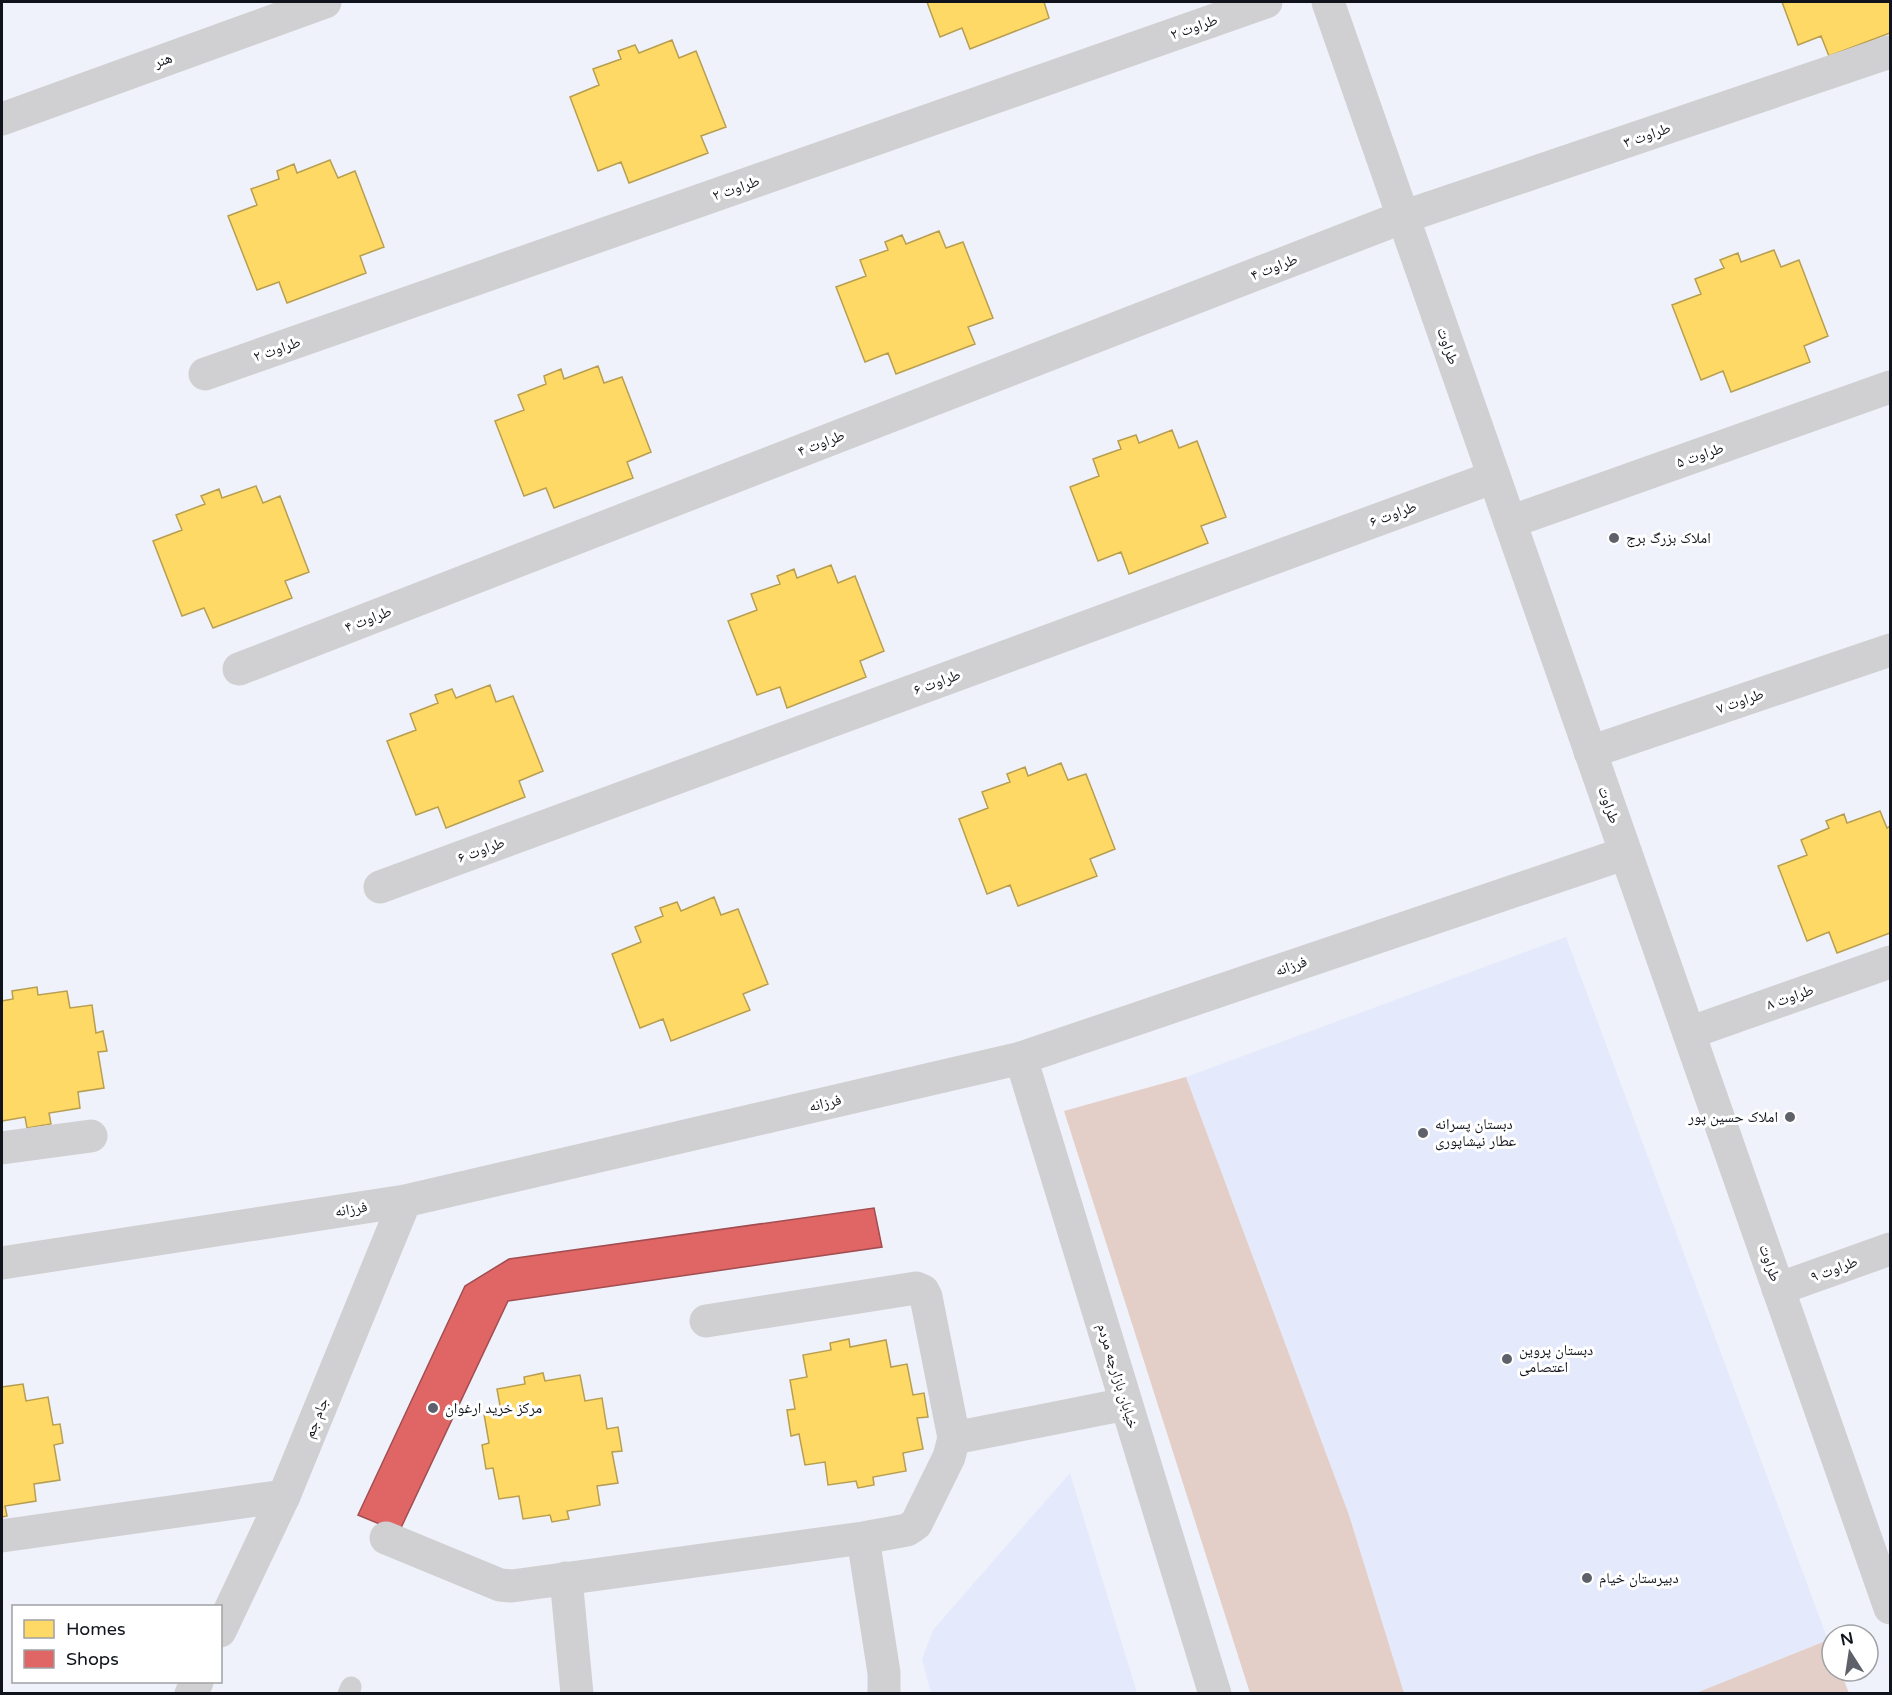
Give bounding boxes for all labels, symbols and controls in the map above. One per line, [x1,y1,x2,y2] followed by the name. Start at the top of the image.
[1168,11,1220,43] street label: طراوت ۲
[150,48,175,72] street label: هنر
[1621,119,1673,151] street label: طراوت ۳
[710,172,762,204] street label: طراوت ۲
[1248,250,1300,284] street label: طراوت ۴
[1433,325,1463,367] street label: طراوت
[251,333,303,365] street label: طراوت ۲
[795,426,847,460] street label: طراوت ۴
[1674,439,1726,471] street label: طراوت ۵
[1367,497,1419,531] street label: طراوت ۶
[1626,529,1711,548] place label: املاک بزرگ برج
[1607,531,1621,545] marker: املاک بزرگ برج
[342,602,394,636] street label: طراوت ۴
[911,665,963,699] street label: طراوت ۶
[1714,685,1766,717] street label: طراوت ۷
[1594,784,1624,826] street label: طراوت
[455,833,507,867] street label: طراوت ۶
[1273,952,1309,980] street label: فرزانه
[1764,981,1816,1013] street label: طراوت ۸
[807,1091,843,1115] street label: فرزانه
[1687,1108,1778,1127] place label: املاک حسین پور
[1783,1110,1797,1124] marker: املاک حسین پور
[1435,1115,1516,1151] place label: دبستان پسرانه عطار نیشاپوری
[1416,1126,1430,1140] marker: دبستان پسرانه عطار نیشاپوری
[333,1198,369,1220] street label: فرزانه
[1755,1242,1785,1284] street label: طراوت
[1808,1252,1860,1286] street label: طراوت ۹
[1092,1321,1143,1432] street label: خیابان بازارچه مردم
[1519,1341,1593,1377] place label: دبستان پروین اعتصامی
[1500,1352,1514,1366] marker: دبستان پروین اعتصامی
[300,1395,333,1441] street label: جام جم
[445,1399,542,1418] place label: مرکز خرید ارغوان
[426,1401,440,1415] marker: مرکز خرید ارغوان
[1599,1569,1679,1588] place label: دبیرستان خیام
[1580,1571,1594,1585] marker: دبیرستان خیام
[12,1605,222,1683] legend
[66,1618,126,1640] text: Homes
[1820,1623,1880,1683] north arrow
[1839,1628,1855,1650] text: N
[66,1648,119,1670] text: Shops

